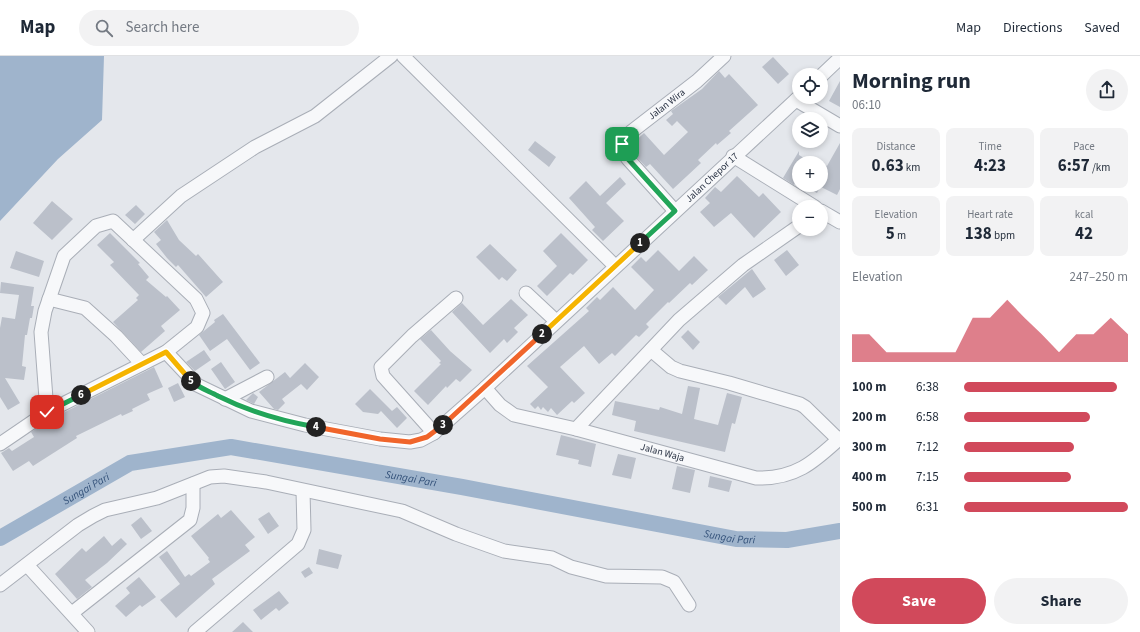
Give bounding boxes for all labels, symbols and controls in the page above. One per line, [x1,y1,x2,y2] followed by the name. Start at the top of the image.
[79,10,359,46] search box
[20,14,55,41] text: Map
[93,17,115,39] icon: search
[125,17,199,38] text: Search here
[956,18,981,38] text: Map
[1003,18,1062,38] text: Directions
[1084,18,1120,38] text: Saved
[852,65,971,97] text: Morning run
[792,68,828,236] map controls
[792,68,828,104] button: locate
[1086,69,1128,111] button: share
[645,85,688,123] street label: Jalan Wira
[852,96,881,114] text: 06:10
[792,112,828,148] button: layers
[605,127,639,161] pin
[611,133,633,155] icon: arrive
[876,139,916,154] text: Distance
[978,139,1002,154] text: Time
[1073,139,1095,154] text: Pace
[683,149,742,206] street label: Jalan Chepor 17
[872,154,904,178] text: 0.63
[974,154,1006,178] text: 4:23
[1058,154,1090,178] text: 6:57
[792,156,828,192] button: +
[904,160,920,175] text: km
[1090,160,1110,175] text: /km
[792,200,828,236] button: −
[875,207,917,222] text: Elevation
[967,207,1013,222] text: Heart rate
[1075,207,1093,222] text: kcal
[886,222,895,246] text: 5
[965,222,992,246] text: 138
[1075,222,1093,246] text: 42
[895,228,906,243] text: m
[992,228,1015,243] text: bpm
[630,233,650,253] pin: 1
[637,235,643,250] text: 1
[852,268,903,286] text: Elevation
[1070,268,1128,286] text: 247–250 m
[532,324,552,344] pin: 2
[539,326,545,341] text: 2
[181,371,201,391] pin: 5
[188,373,194,388] text: 5
[852,378,886,396] text: 100 m
[916,378,939,396] text: 6:38
[71,385,91,405] pin: 6
[78,387,84,402] text: 6
[30,395,64,429] pin
[36,401,58,423] icon: check
[852,408,886,426] text: 200 m
[916,408,939,426] text: 6:58
[433,415,453,435] pin: 3
[306,417,326,437] pin: 4
[440,417,446,432] text: 3
[313,419,319,434] text: 4
[852,438,886,456] text: 300 m
[916,438,939,456] text: 7:12
[639,440,686,465] street label: Jalan Waja
[384,466,438,490] water label: Sungai Pari
[852,468,886,486] text: 400 m
[916,468,939,486] text: 7:15
[60,469,112,508] water label: Sungai Pari
[852,498,886,516] text: 500 m
[916,498,939,516] text: 6:31
[703,526,756,547] water label: Sungai Pari
[852,578,986,624] button: Save
[994,578,1128,624] button: Share

